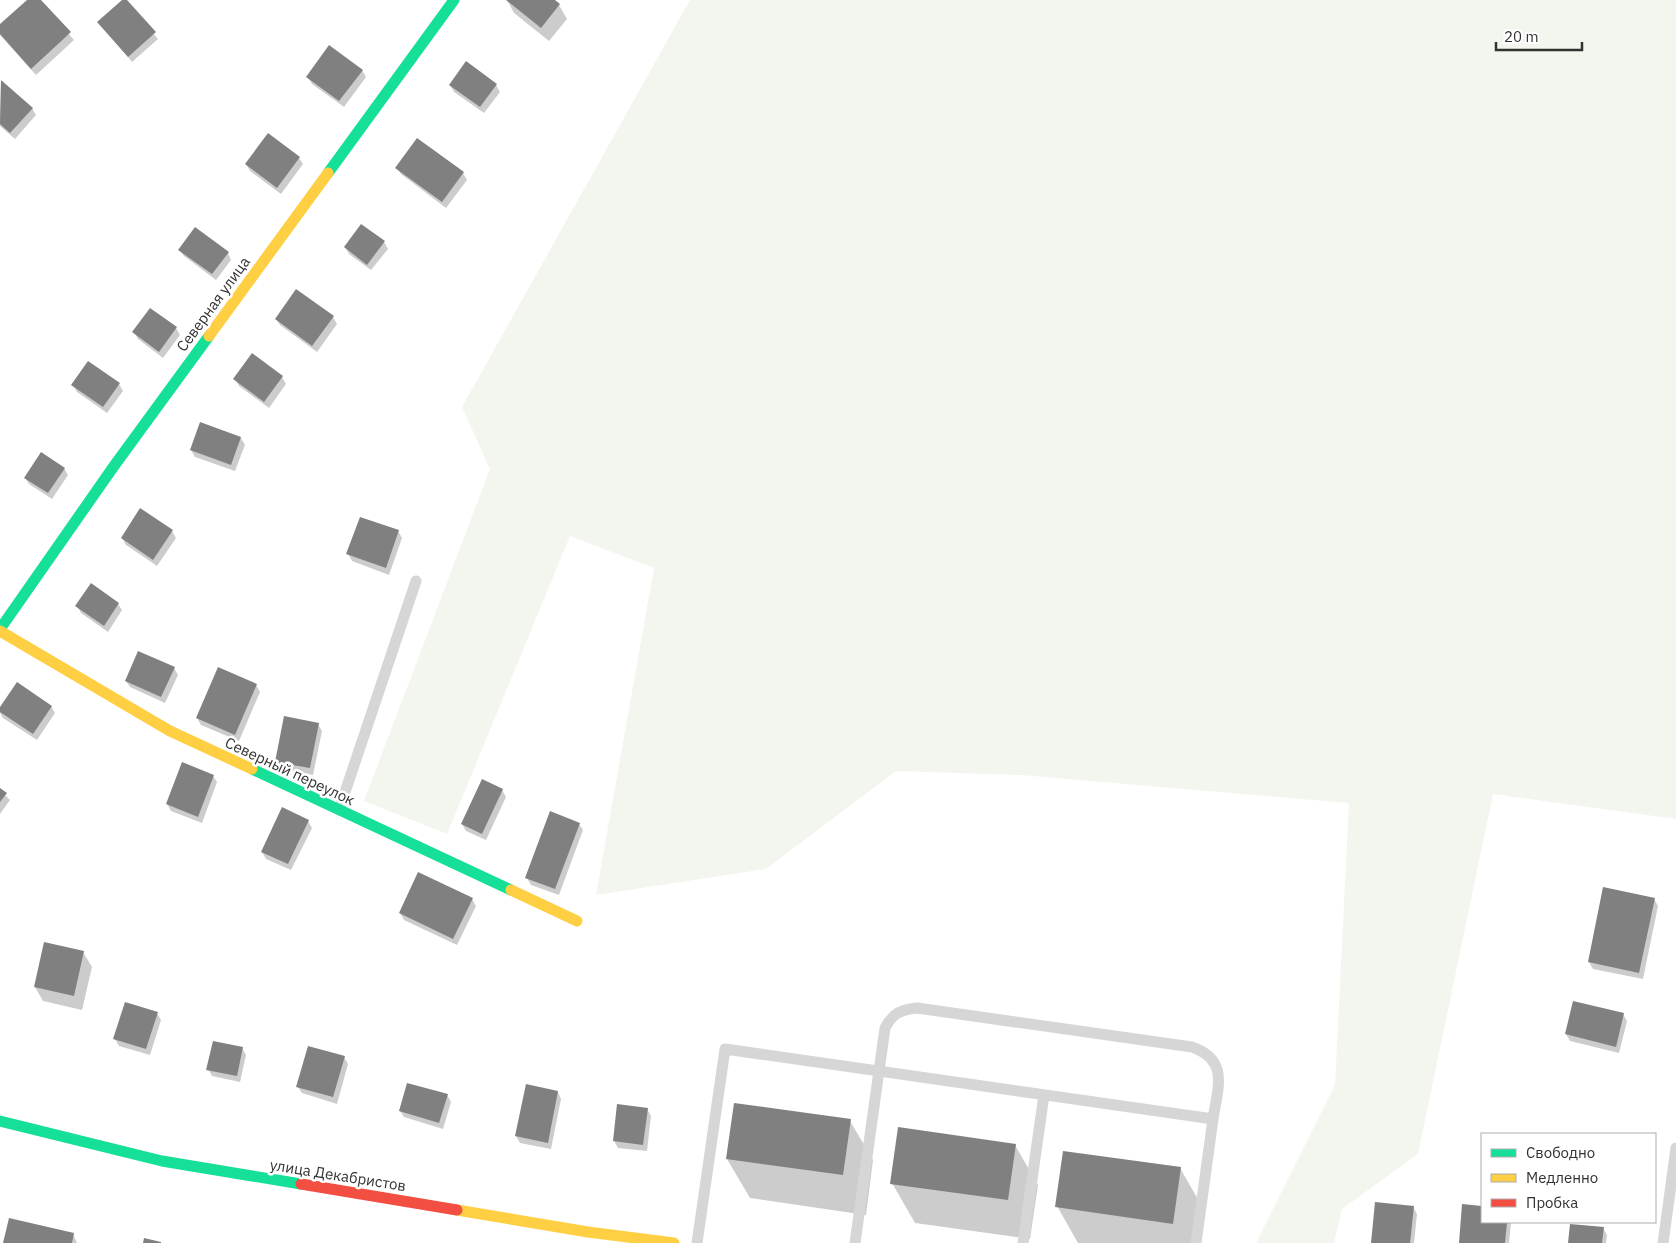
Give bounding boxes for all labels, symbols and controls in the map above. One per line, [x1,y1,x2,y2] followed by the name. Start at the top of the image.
[1496,20,1582,52] scale bar
[1504,27,1539,46] text: 20 m
[172,253,254,355] street label: Северная улица
[222,733,358,809] street label: Северный переулок
[1481,1133,1656,1223] legend
[1526,1143,1595,1162] text: Свободно
[269,1155,407,1195] street label: улица Декабристов
[1526,1168,1598,1187] text: Медленно
[1526,1193,1578,1212] text: Пробка

